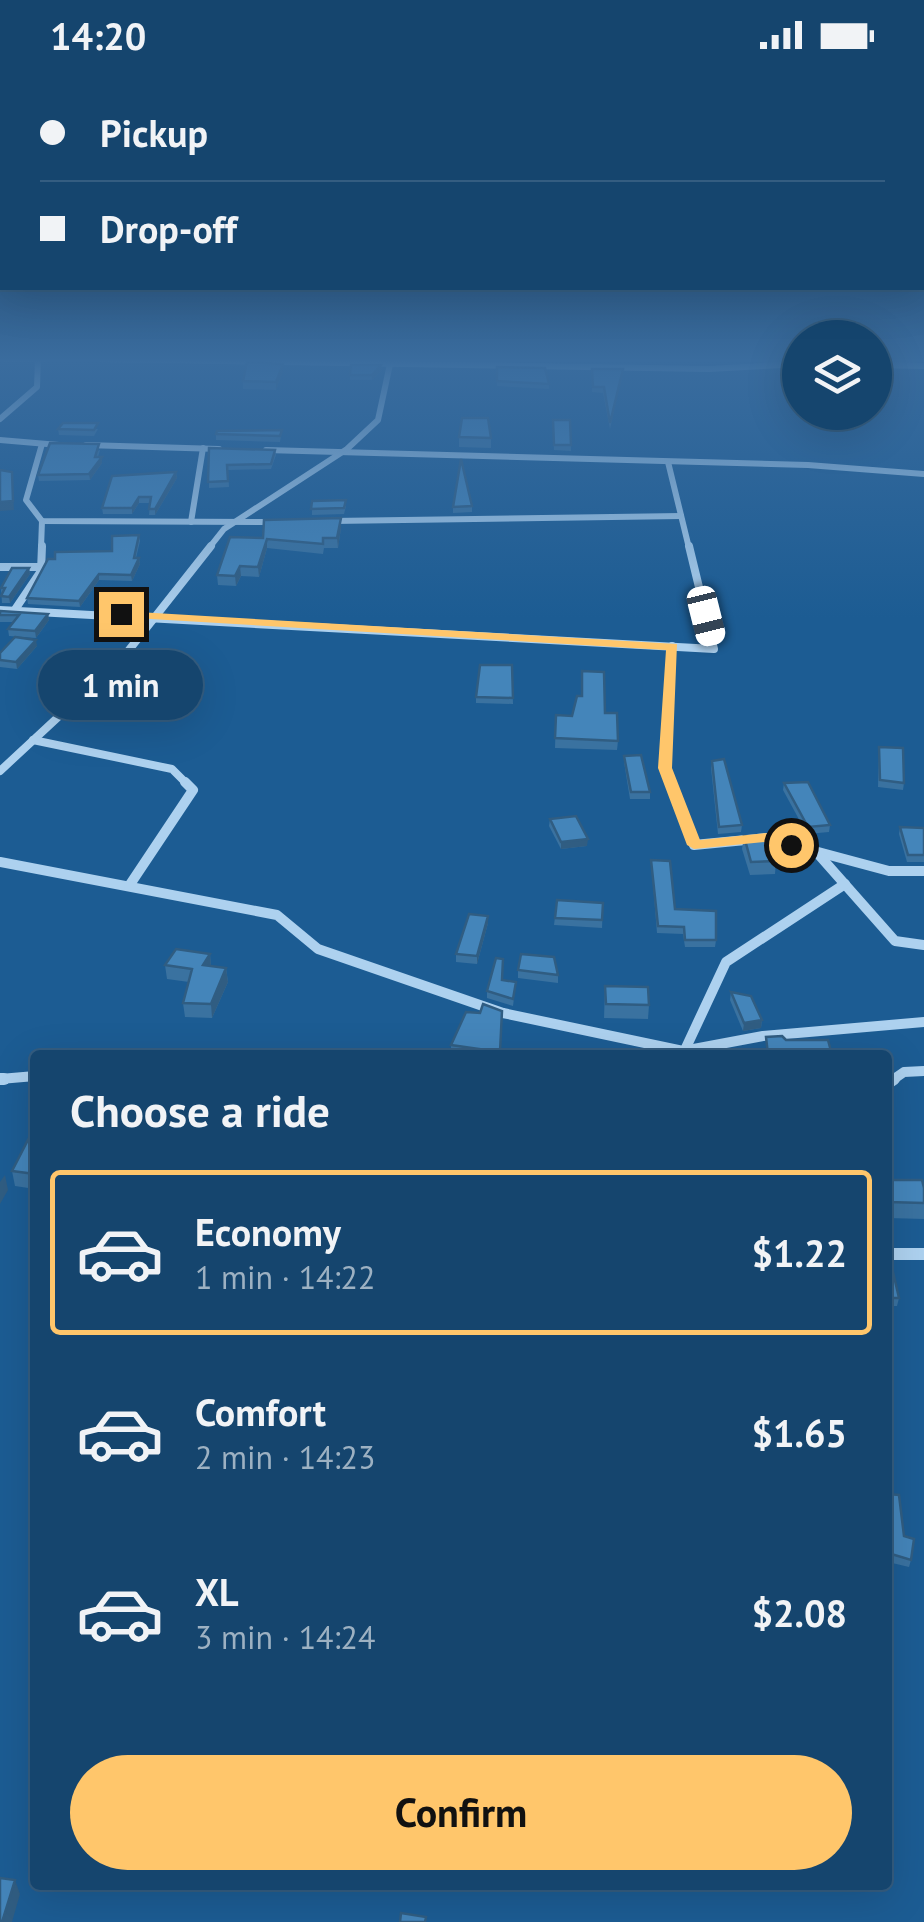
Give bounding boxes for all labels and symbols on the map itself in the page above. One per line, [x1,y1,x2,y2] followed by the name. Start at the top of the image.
[684,583,728,649] car
[99,592,144,637] route end
[38,649,204,719] callout: 1 min
[769,823,814,868] route start

